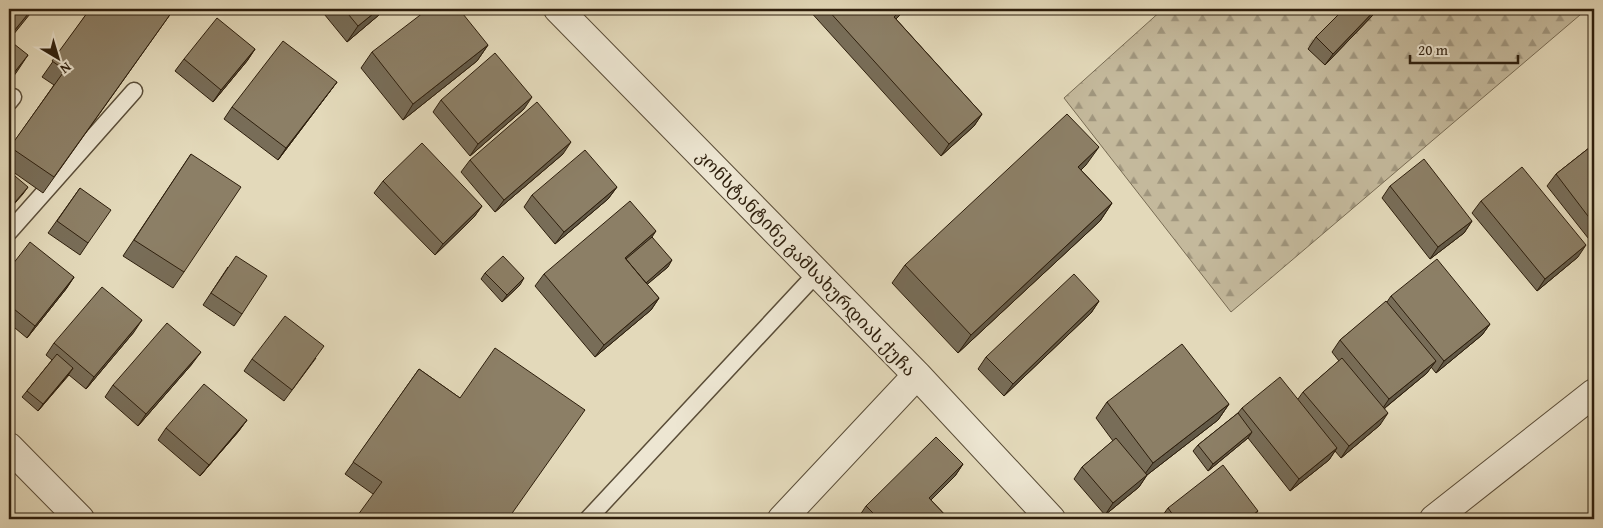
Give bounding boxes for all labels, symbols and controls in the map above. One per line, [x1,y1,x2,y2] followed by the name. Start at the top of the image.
[32,32,82,82] north arrow
[1410,32,1518,64] scale bar
[1418,39,1449,60] text: 20 m
[56,57,76,79] text: N
[690,143,923,382] street label: კონსტანტინე გამსახურდიას ქუჩა

